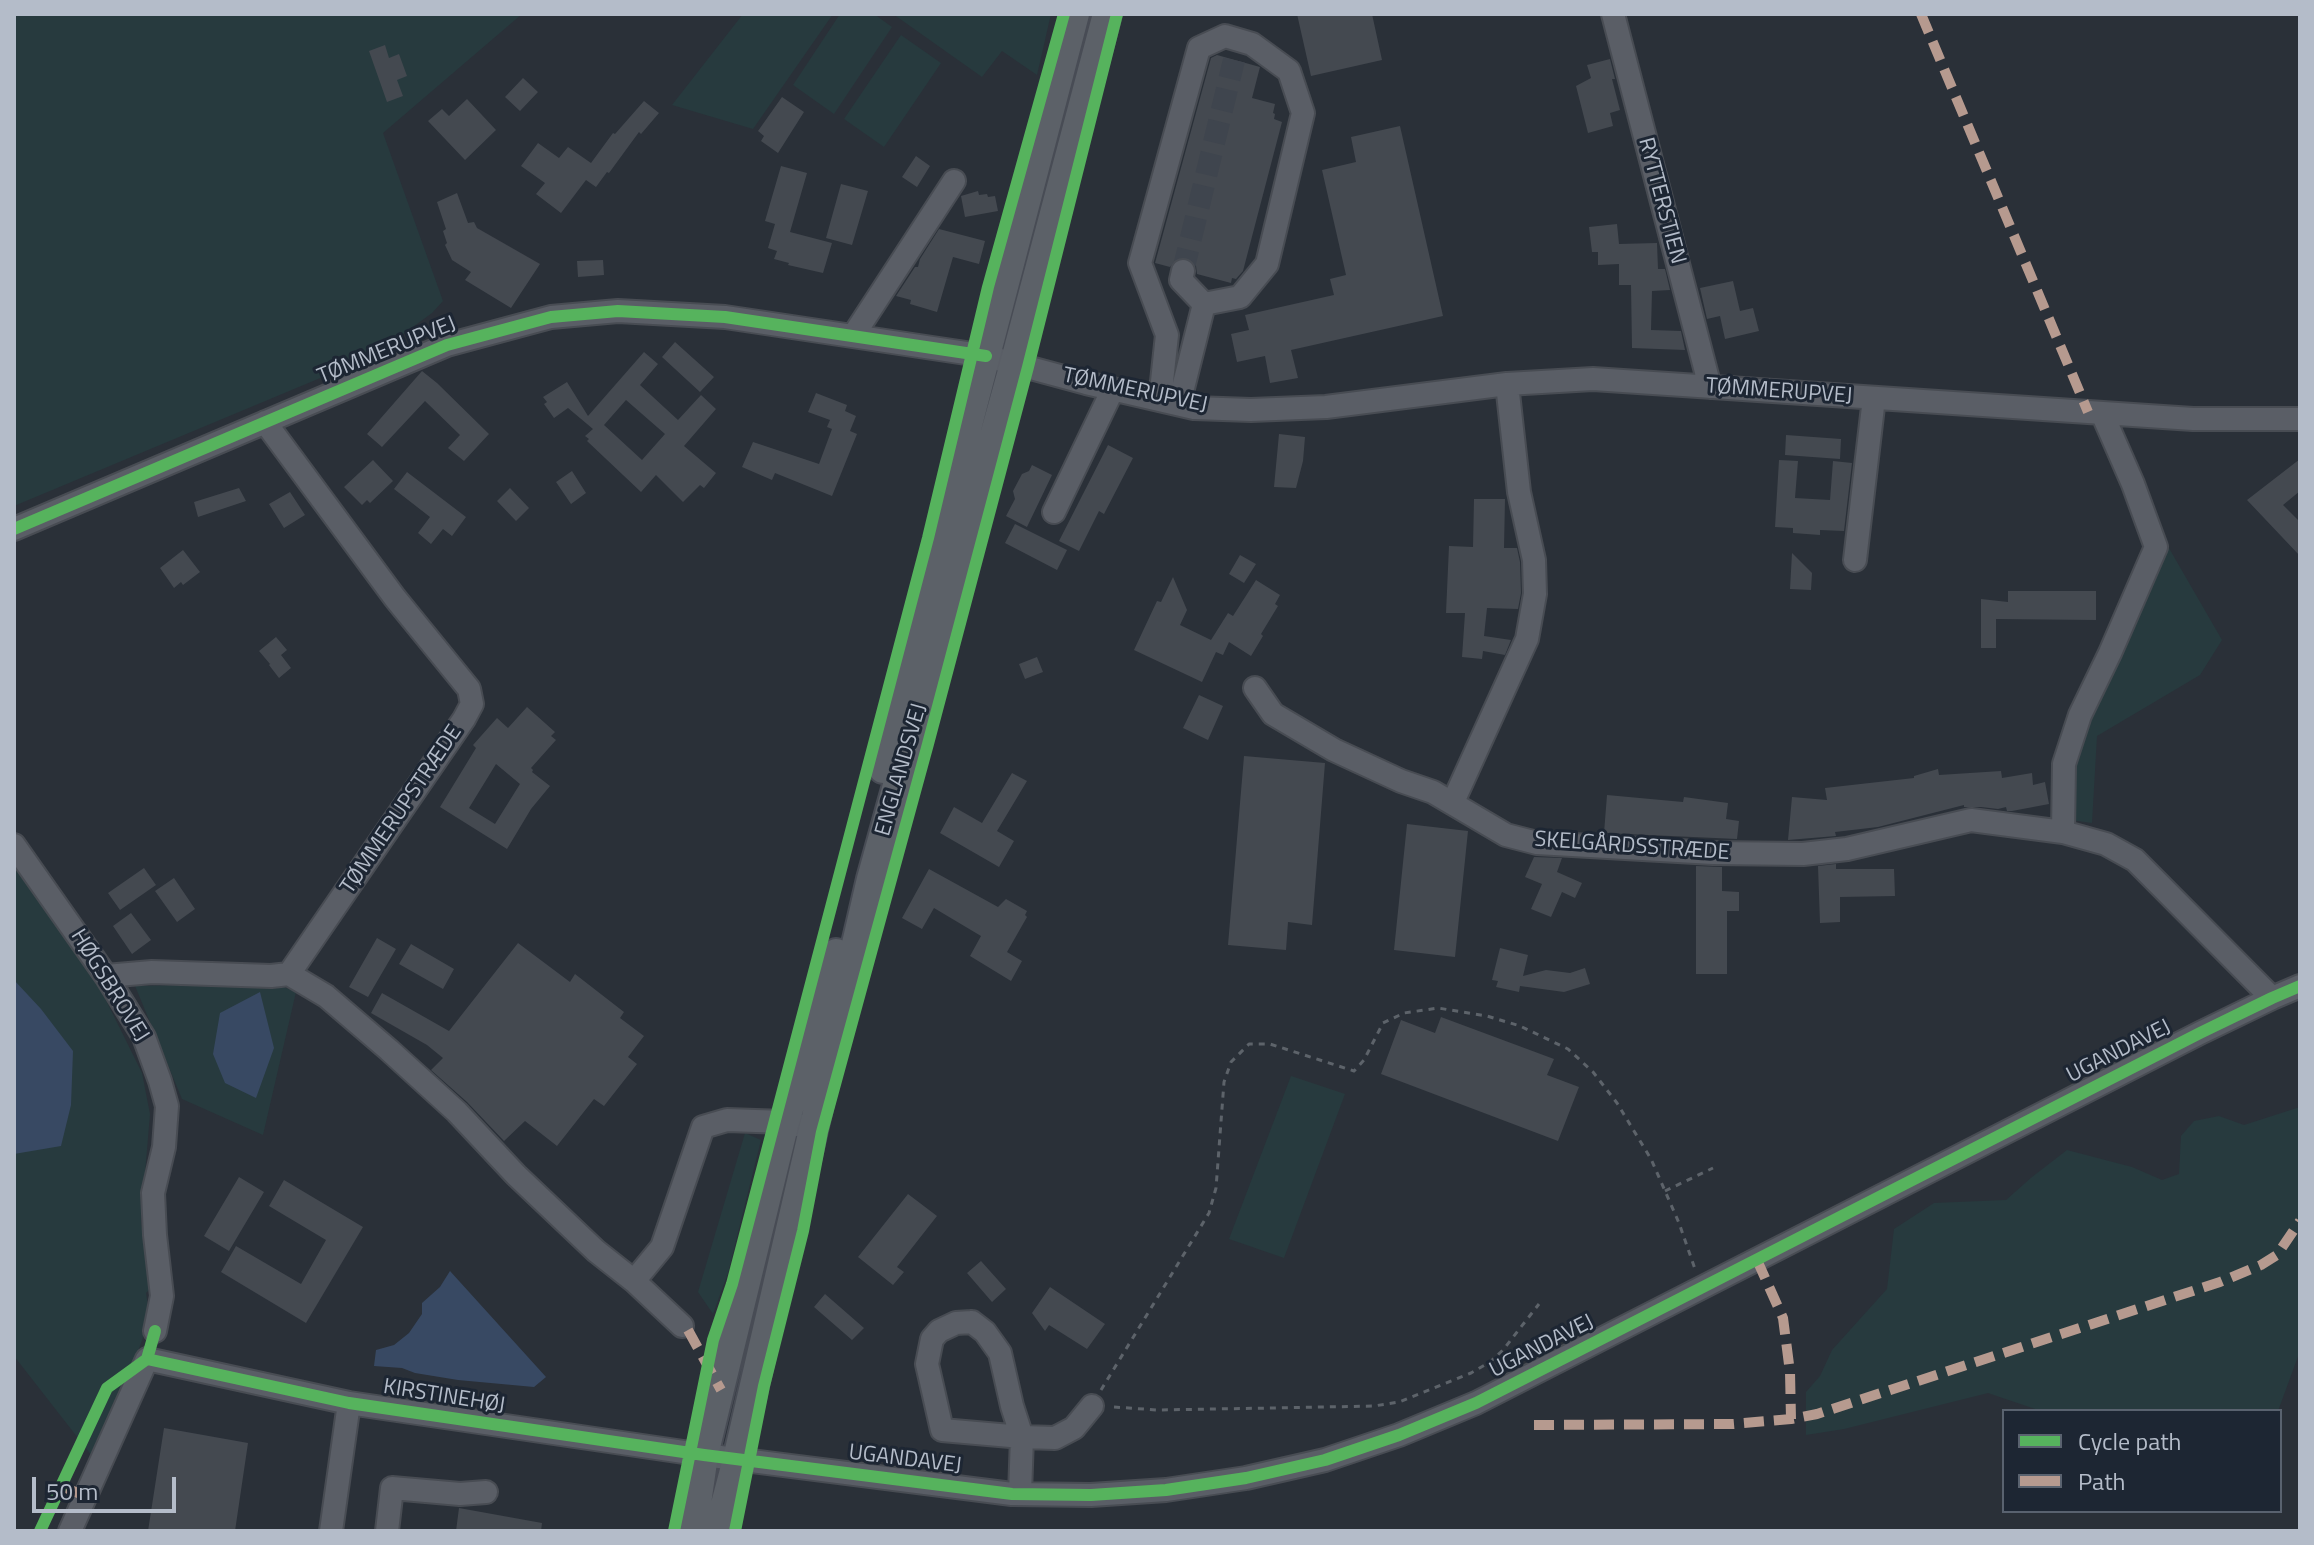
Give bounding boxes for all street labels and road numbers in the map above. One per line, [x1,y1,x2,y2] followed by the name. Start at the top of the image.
[1631,135,1691,267] street label: RYTTERSTIEN
[314,311,460,391] street label: TØMMERUPVEJ
[1060,363,1210,419] street label: TØMMERUPVEJ
[1705,374,1853,410] street label: TØMMERUPVEJ
[871,701,933,839] street label: ENGLANDSVEJ
[336,721,468,899] street label: TØMMERUPSTRÆDE
[1534,827,1730,867] street label: SKELGÅRDSSTRÆDE
[64,925,154,1047] street label: HØGSBROVEJ
[2062,1014,2176,1090] street label: UGANDAVEJ
[1485,1309,1599,1385] street label: UGANDAVEJ
[381,1374,507,1420] street label: KIRSTINEHØJ
[847,1440,963,1480] street label: UGANDAVEJ

